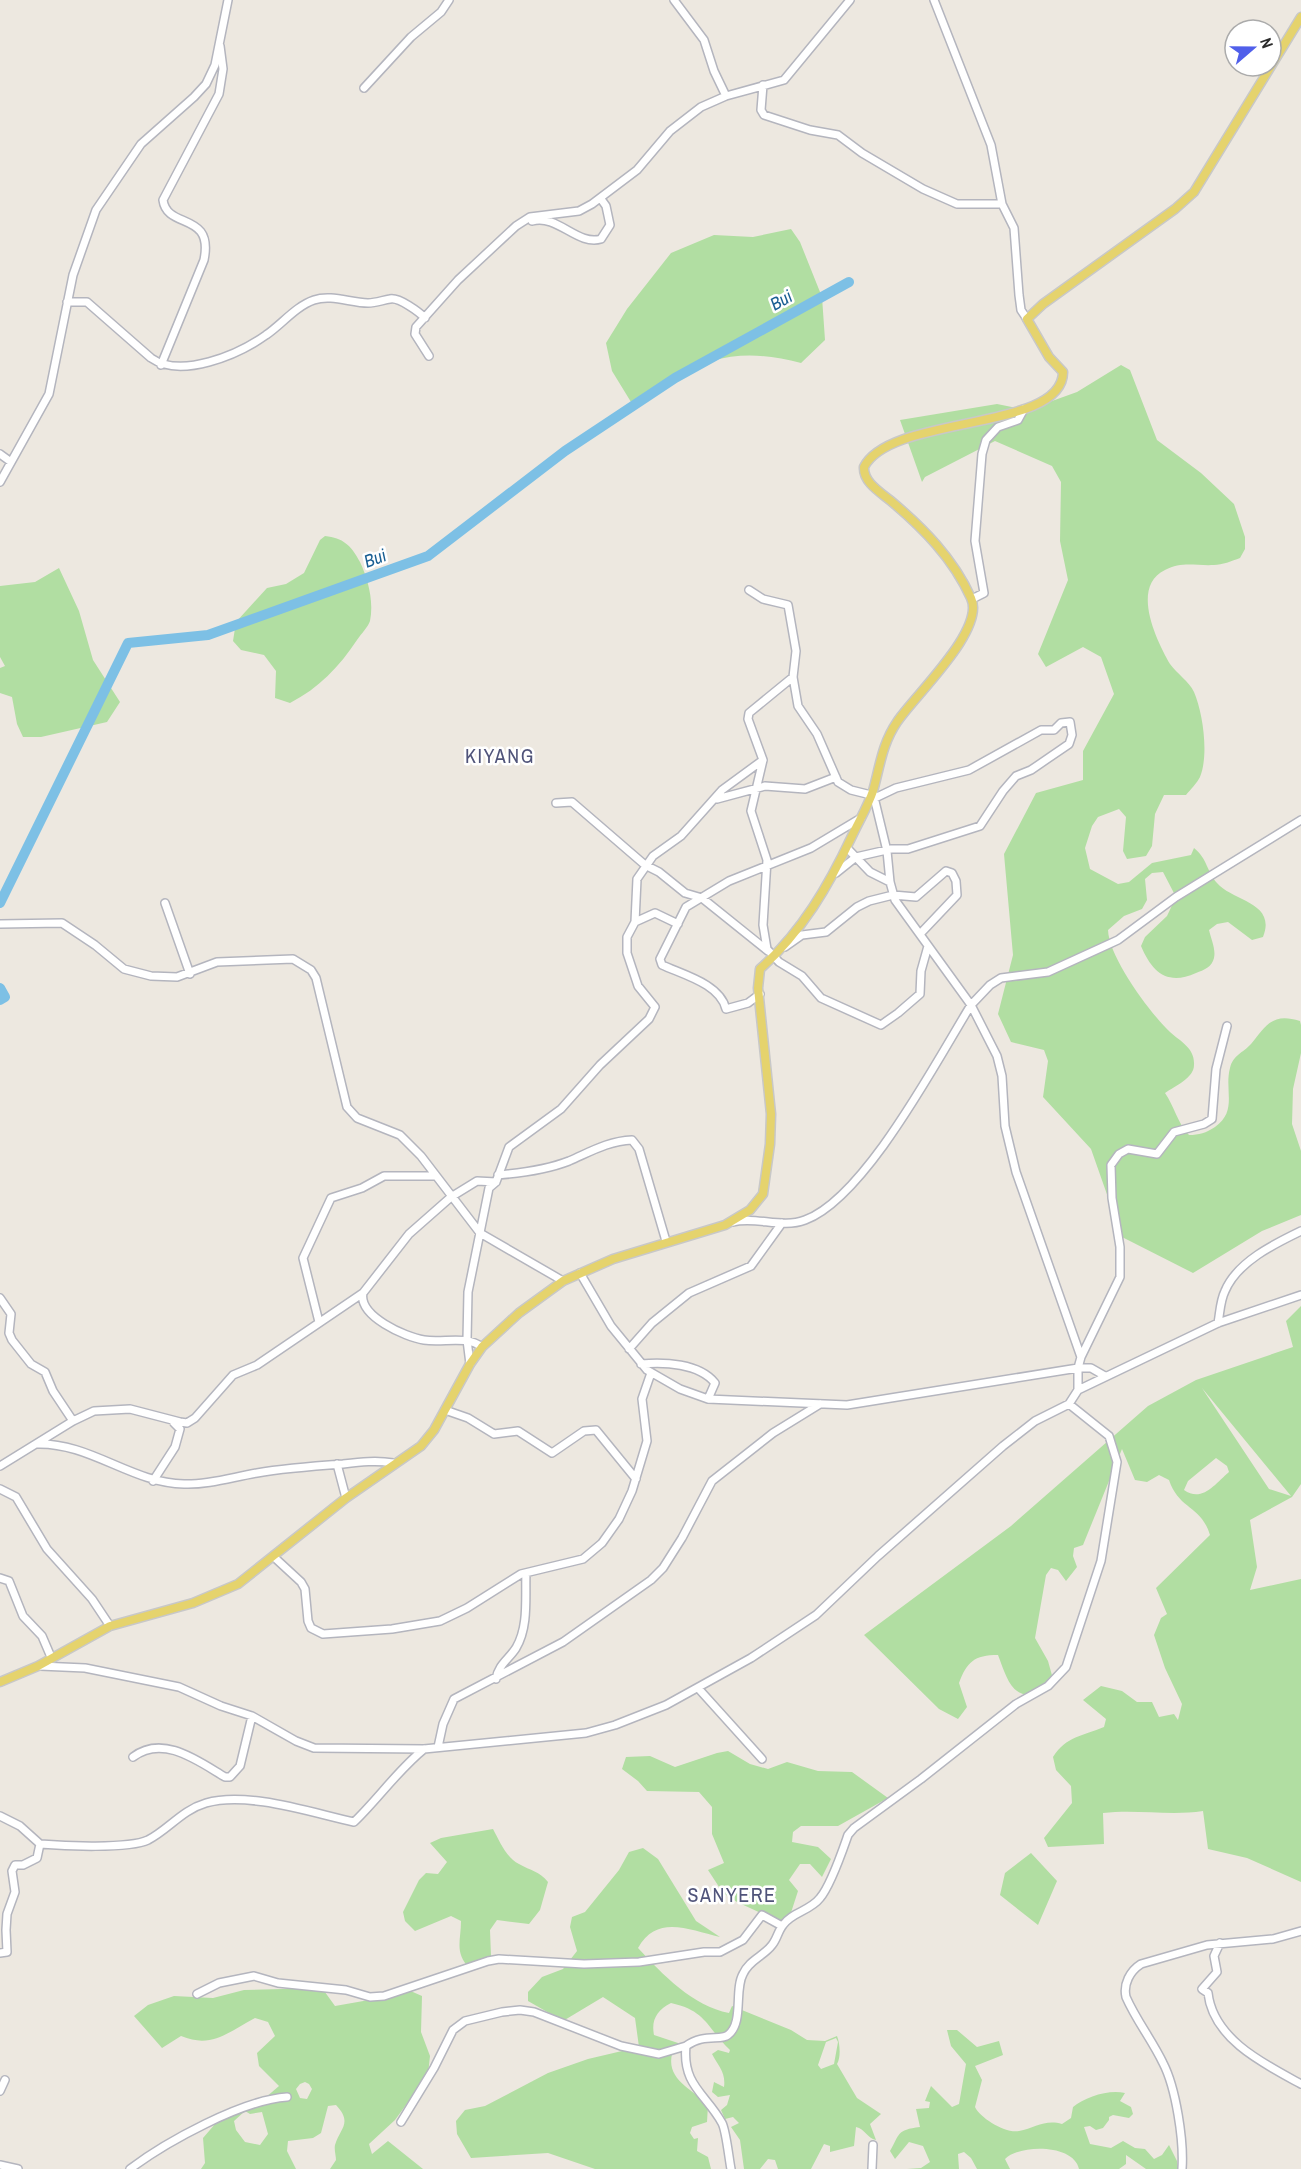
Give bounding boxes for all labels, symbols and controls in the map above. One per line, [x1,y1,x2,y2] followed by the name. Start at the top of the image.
[1223,18,1283,78] north arrow
[1255,35,1279,51] text: N
[765,284,797,316] water label: Bui
[360,542,390,574] water label: Bui
[465,742,535,769] district label: KIYANG
[688,1881,776,1908] district label: SANYERE

